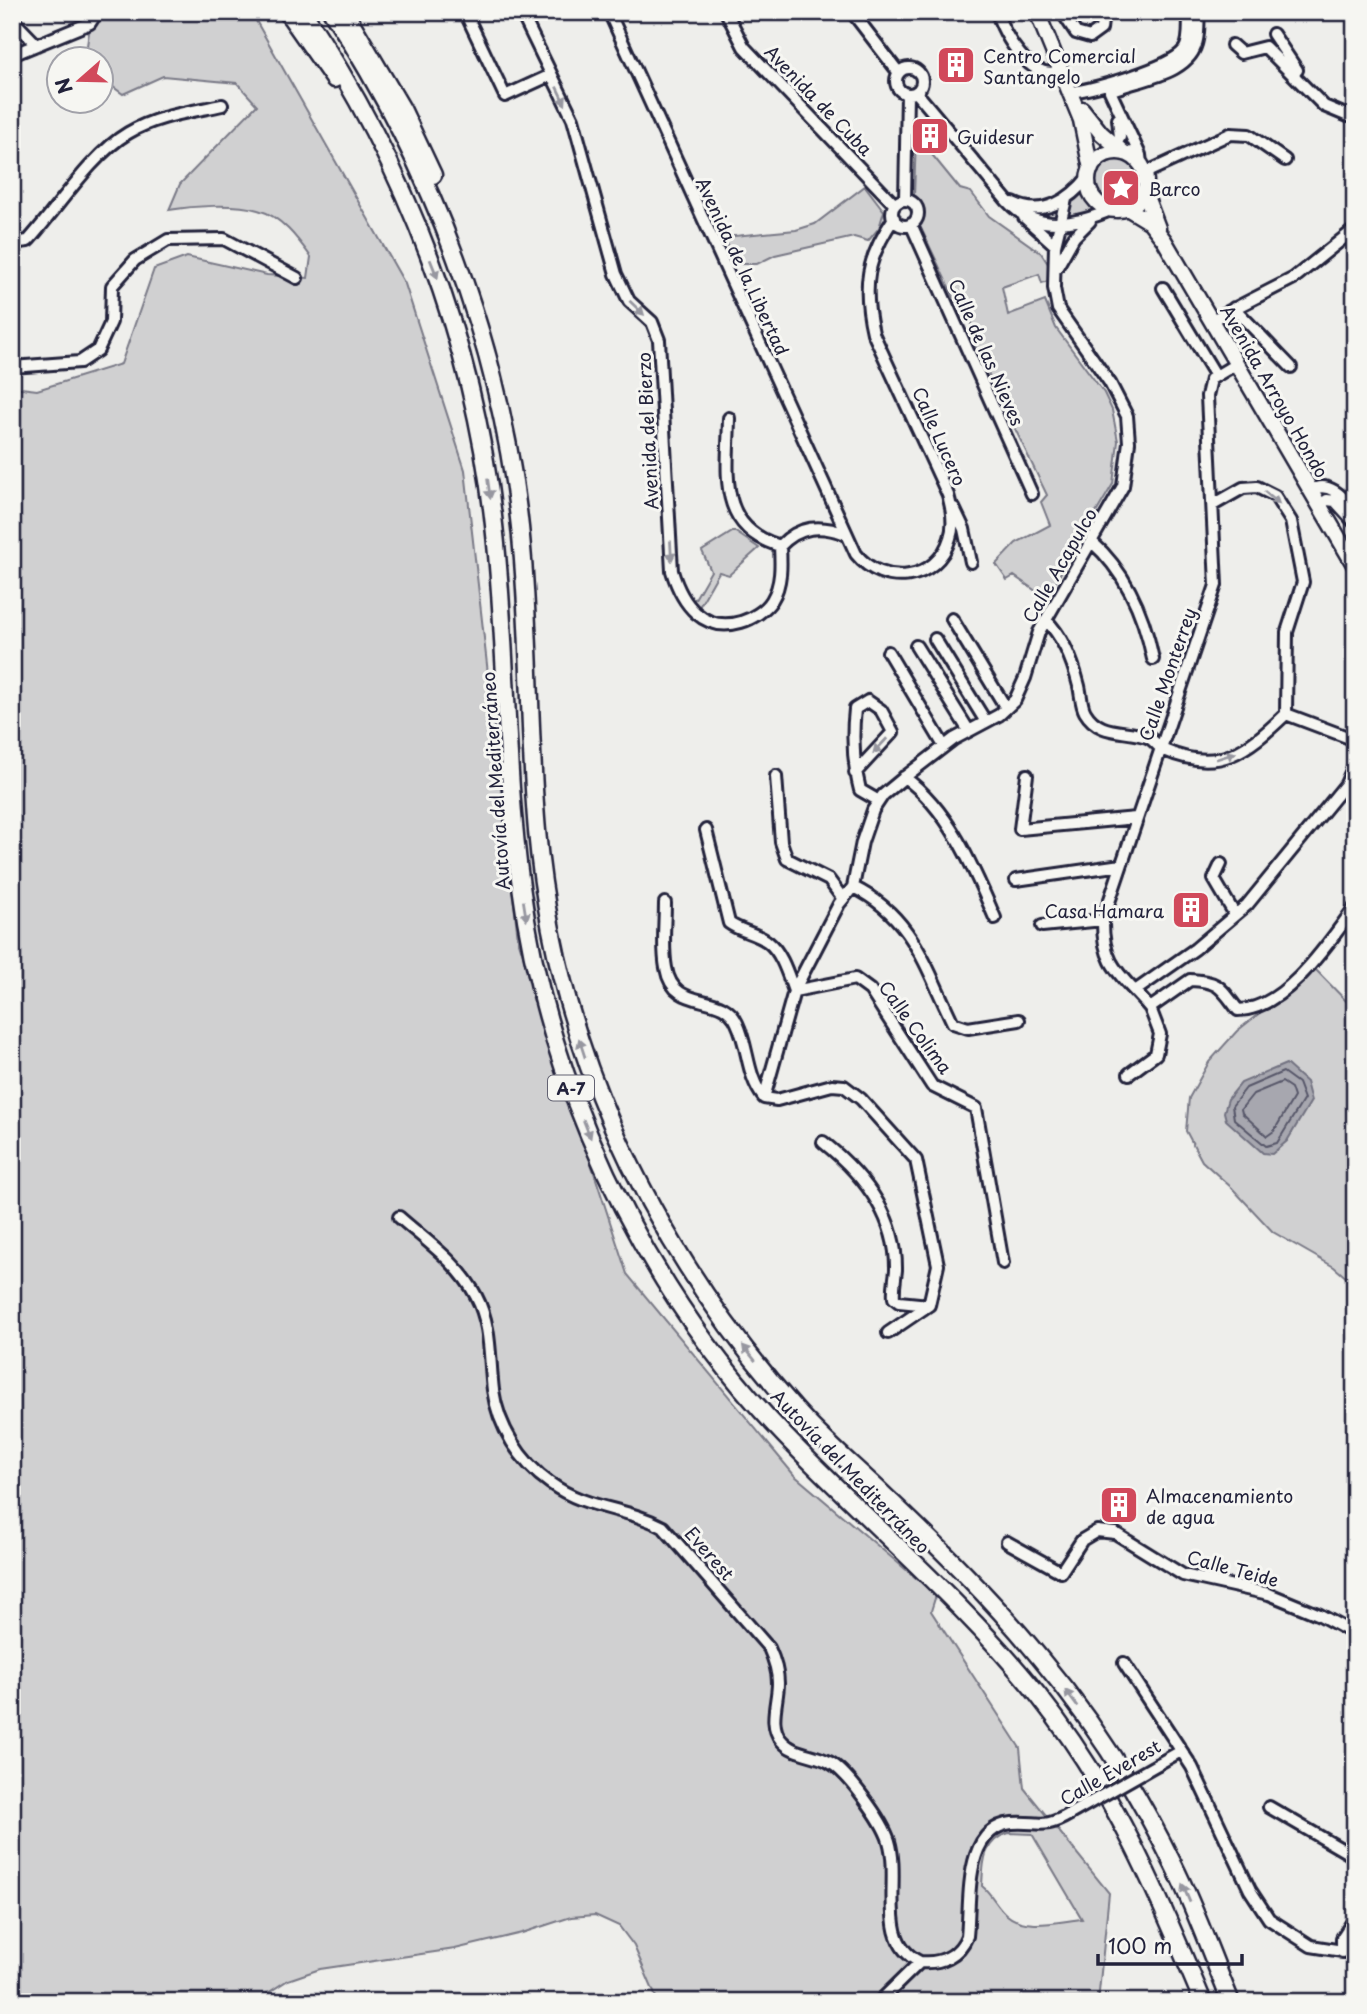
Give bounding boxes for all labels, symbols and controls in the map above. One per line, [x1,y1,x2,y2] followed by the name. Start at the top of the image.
[759,38,880,162] street label: Avenida de Cuba
[983,42,1136,90] place label: Centro Comercial Santangelo
[935,44,977,86] building icon: Centro Comercial Santangelo
[46,46,116,116] north arrow
[47,74,79,98] text: N
[556,86,567,106] one-way arrow
[909,115,951,157] building icon: Guidesur
[957,123,1035,150] place label: Guidesur
[1100,167,1142,209] place icon: Barco
[690,172,796,360] street label: Avenida de la Libertad
[1148,175,1201,202] place label: Barco
[429,258,440,279] one-way arrow
[942,274,1032,430] street label: Calle de las Nieves
[1214,299,1336,483] street label: Avenida Arroyo Hondo
[628,300,645,316] one-way arrow
[629,351,665,511] street label: Avenida del Bierzo
[906,382,974,490] street label: Calle Lucero
[484,478,495,500] one-way arrow
[1264,490,1281,506] one-way arrow
[1015,502,1103,628] street label: Calle Acapulco
[666,541,677,563] one-way arrow
[1132,604,1202,744] street label: Calle Monterrey
[474,671,516,891] street label: Autovía del Mediterráneo
[871,738,888,755] one-way arrow
[1215,751,1236,761] one-way arrow
[1170,889,1212,931] building icon: Casa Hamara
[1045,897,1165,924] place label: Casa Hamara
[520,900,531,922] one-way arrow
[873,975,960,1080] street label: Calle Colima
[577,1037,587,1058] one-way arrow
[548,1076,594,1100] road number: A-7
[581,1118,592,1139] one-way arrow
[742,1345,757,1362] one-way arrow
[765,1383,937,1559] street label: Autovía del Mediterráneo
[1146,1482,1293,1530] place label: Almacenamiento de agua
[1098,1484,1140,1526] building icon: Almacenamiento de agua
[679,1520,741,1586] street label: Everest
[1184,1543,1282,1593] street label: Calle Teide
[1064,1689,1078,1707] one-way arrow
[1055,1732,1165,1812] street label: Calle Everest
[1180,1883,1191,1904] one-way arrow
[1098,1923,1241,1967] scale bar
[1108,1929,1172,1961] text: 100 m

